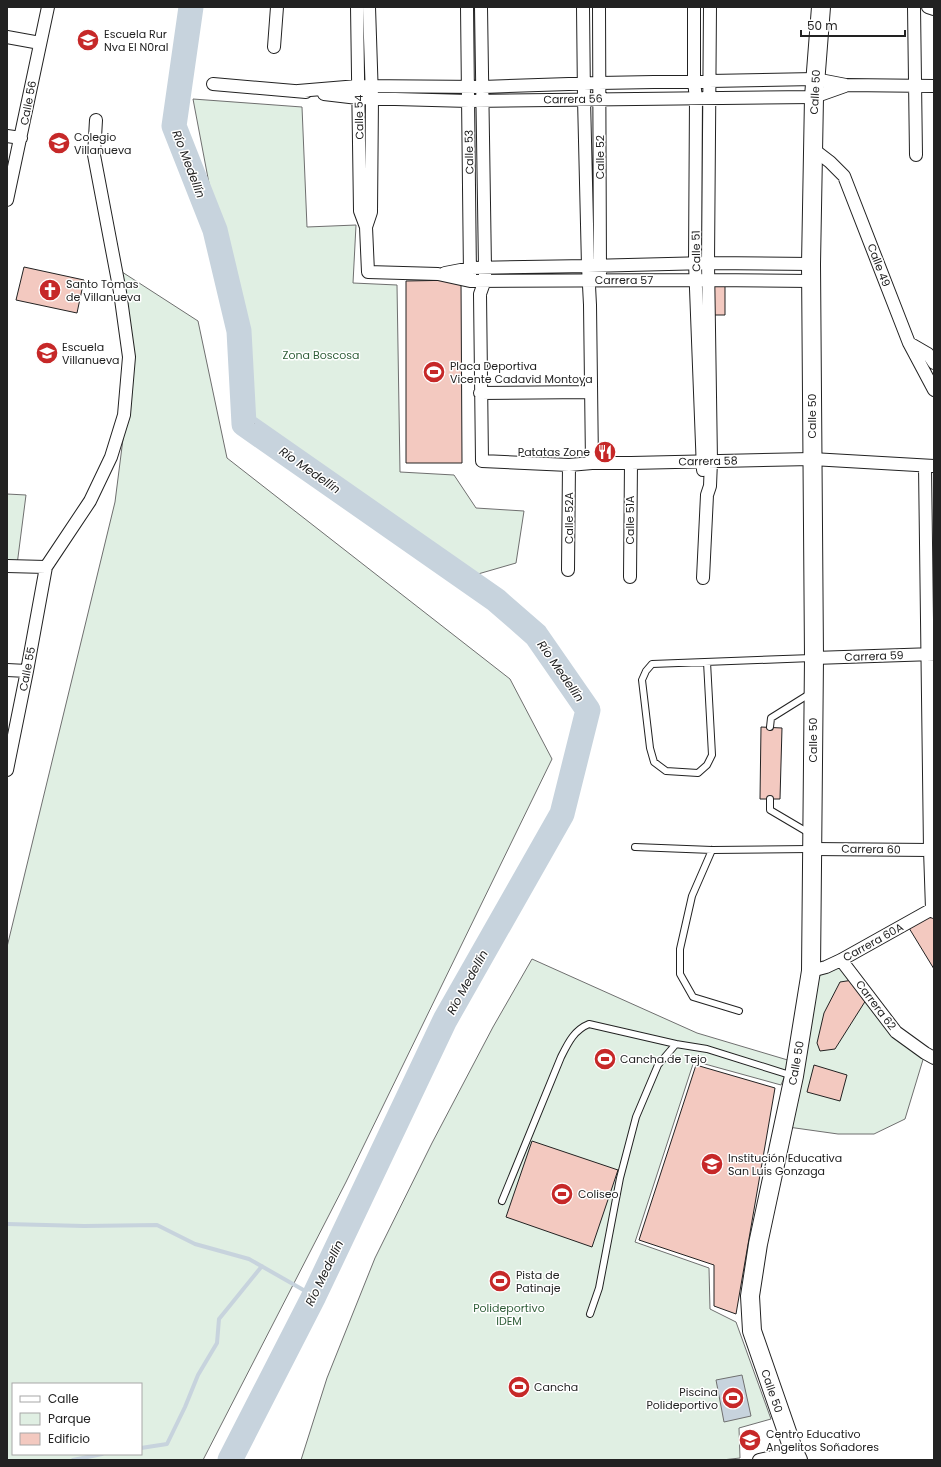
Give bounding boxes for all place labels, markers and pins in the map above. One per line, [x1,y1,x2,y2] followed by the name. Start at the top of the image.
[104,26,168,55] place label: Escuela Rur Nva El N0ral
[75,27,101,53] school or university icon: Escuela Rur Nva El N0ral
[74,129,132,158] place label: Colegio Villanueva
[46,130,72,156] school or university icon: Colegio Villanueva
[66,276,141,305] place label: Santo Tomas de Villanueva
[37,277,63,303] church icon: Santo Tomas de Villanueva
[62,339,120,368] place label: Escuela Villanueva
[34,340,60,366] school or university icon: Escuela Villanueva
[450,358,593,387] place label: Placa Deportiva Vicente Cadavid Montoya
[421,359,447,385] sports icon: Placa Deportiva Vicente Cadavid Montoya
[592,439,618,465] restaurant icon: Patatas Zone
[518,444,590,460] place label: Patatas Zone
[592,1046,618,1072] sports icon: Cancha de Tejo
[620,1051,707,1067] place label: Cancha de Tejo
[728,1150,842,1179] place label: Institución Educativa San Luis Gonzaga
[699,1151,725,1177] school or university icon: Institución Educativa San Luis Gonzaga
[549,1181,575,1207] sports icon: Coliseo
[578,1186,619,1202] place label: Coliseo
[516,1267,561,1296] place label: Pista de Patinaje
[487,1268,513,1294] sports icon: Pista de Patinaje
[506,1374,532,1400] sports icon: Cancha
[534,1379,578,1395] place label: Cancha
[646,1384,718,1413] place label: Piscina Polideportivo
[720,1385,746,1411] sports icon: Piscina Polideportivo
[766,1426,879,1455] place label: Centro Educativo Angelitos Soñadores
[737,1427,763,1453] school or university icon: Centro Educativo Angelitos Soñadores

